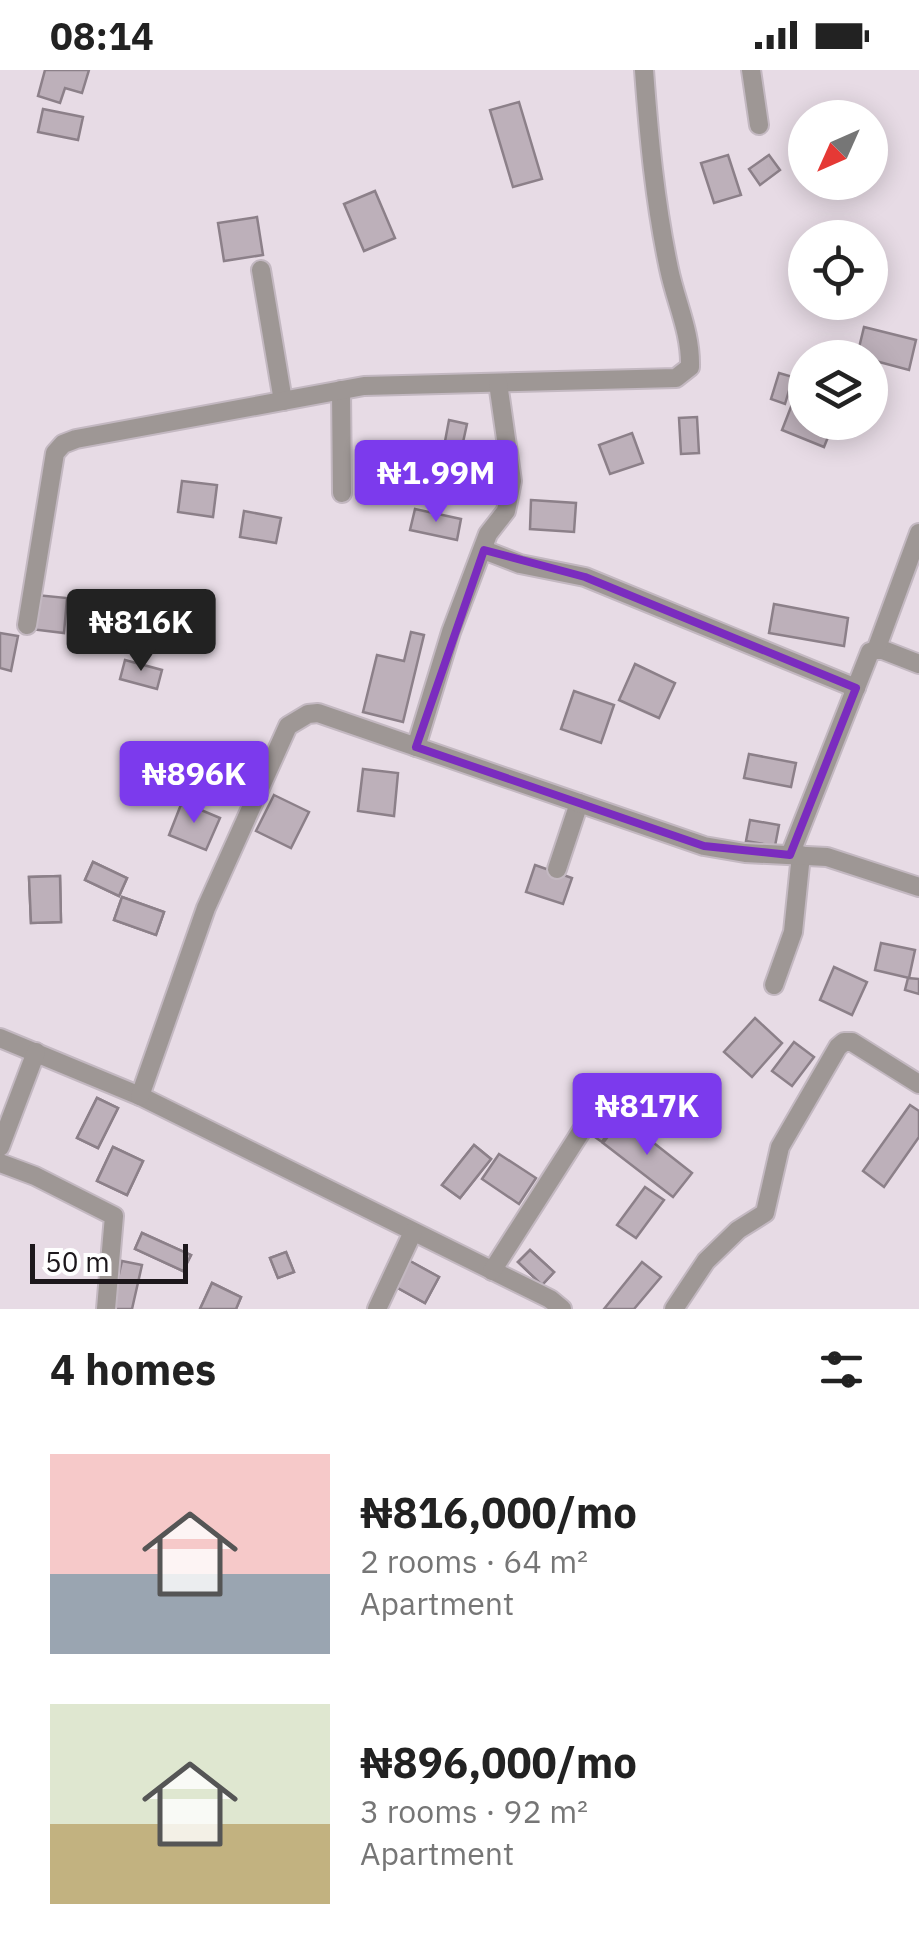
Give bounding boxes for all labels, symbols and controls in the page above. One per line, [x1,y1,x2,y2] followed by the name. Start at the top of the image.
[50,11,154,60] text: 08:14
[788,100,888,200] north arrow
[788,100,888,440] map controls
[788,220,888,320] button: locate
[788,340,888,440] button: layers
[355,440,517,525] pin: ₦1.99M
[377,451,495,493] text: ₦1.99M
[71,589,211,674] pin: ₦816K
[89,600,193,642] text: ₦816K
[124,741,264,826] pin: ₦896K
[142,752,246,794] text: ₦896K
[577,1073,717,1158] pin: ₦817K
[595,1084,699,1126] text: ₦817K
[30,1239,188,1284] scale bar
[45,1243,110,1280] text: 50 m
[50,1342,216,1397] text: 4 homes
[814,1342,869,1397] icon: filters
[360,1485,637,1540] text: ₦816,000/mo
[130,1494,250,1614] icon: home
[360,1540,588,1582] text: 2 rooms · 64 m²
[360,1582,514,1624] text: Apartment
[360,1735,637,1790] text: ₦896,000/mo
[130,1744,250,1864] icon: home
[360,1790,588,1832] text: 3 rooms · 92 m²
[360,1832,514,1874] text: Apartment

